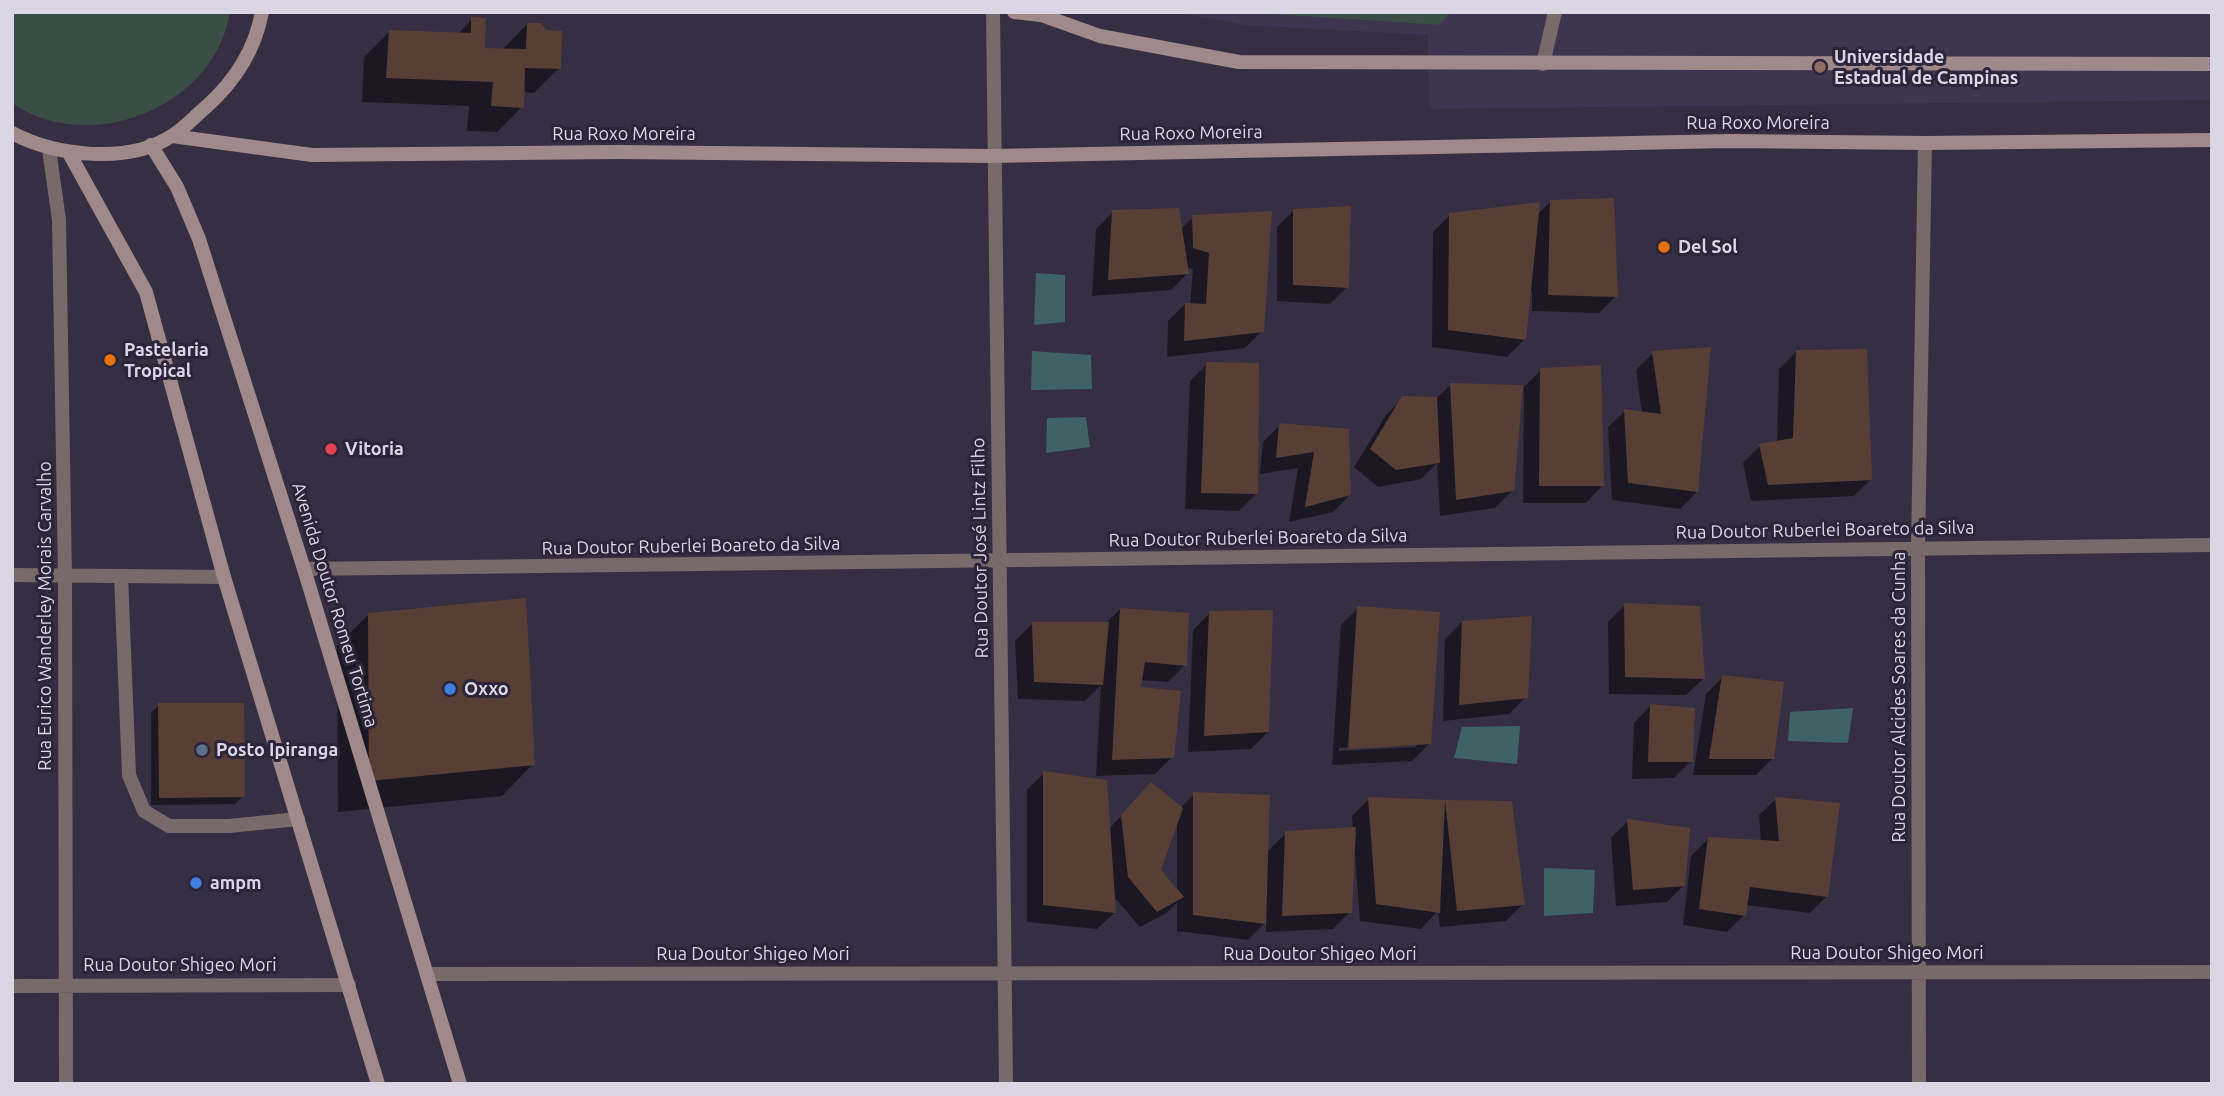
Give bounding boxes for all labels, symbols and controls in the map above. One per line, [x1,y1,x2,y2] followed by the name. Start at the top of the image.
[1834,46,2018,88] place label: Universidade Estadual de Campinas
[1812,59,1828,75] marker: Universidade Estadual de Campinas
[1686,112,1830,134] street label: Rua Roxo Moreira
[1119,121,1263,145] street label: Rua Roxo Moreira
[552,123,696,145] street label: Rua Roxo Moreira
[1678,236,1738,258] place label: Del Sol
[1656,239,1672,255] marker: Del Sol
[124,339,209,382] place label: Pastelaria Tropical
[102,352,118,368] marker: Pastelaria Tropical
[967,437,993,659] street label: Rua Doutor José Lintz Filho
[345,438,404,460] place label: Vitoria
[323,441,339,457] marker: Vitoria
[34,461,56,771] street label: Rua Eurico Wanderley Morais Carvalho
[287,480,383,730] street label: Avenida Doutor Romeu Tortima
[1675,517,1975,543] street label: Rua Doutor Ruberlei Boareto da Silva
[1108,525,1408,551] street label: Rua Doutor Ruberlei Boareto da Silva
[541,533,841,559] street label: Rua Doutor Ruberlei Boareto da Silva
[1888,551,1910,843] street label: Rua Doutor Alcides Soares da Cunha
[464,678,509,700] place label: Oxxo
[442,681,458,697] marker: Oxxo
[216,739,338,761] place label: Posto Ipiranga
[194,742,210,758] marker: Posto Ipiranga
[210,872,262,894] place label: ampm
[188,875,204,891] marker: ampm
[1790,942,1984,964] street label: Rua Doutor Shigeo Mori
[656,943,850,965] street label: Rua Doutor Shigeo Mori
[1223,943,1417,965] street label: Rua Doutor Shigeo Mori
[83,954,277,976] street label: Rua Doutor Shigeo Mori

